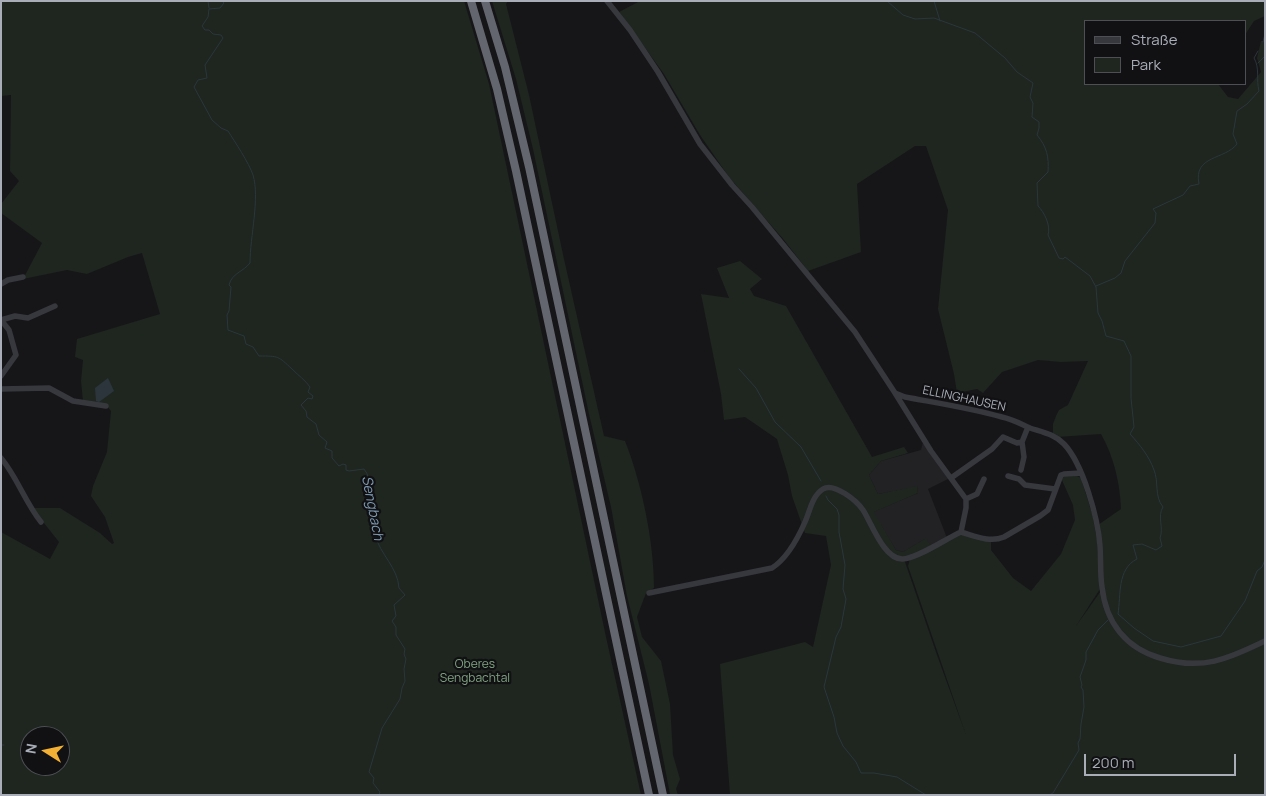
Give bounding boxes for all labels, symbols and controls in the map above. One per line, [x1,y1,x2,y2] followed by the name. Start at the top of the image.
[1084,20,1246,85] legend
[1131,29,1177,50] text: Straße
[1131,54,1161,75] text: Park
[921,383,1007,415] street label: ELLINGHAUSEN
[358,474,386,542] water label: Sengbach
[440,658,510,686] park label: Oberes Sengbachtal
[20,726,70,776] north arrow
[20,742,41,755] text: N
[1086,744,1238,776] scale bar
[1092,752,1135,773] text: 200 m

